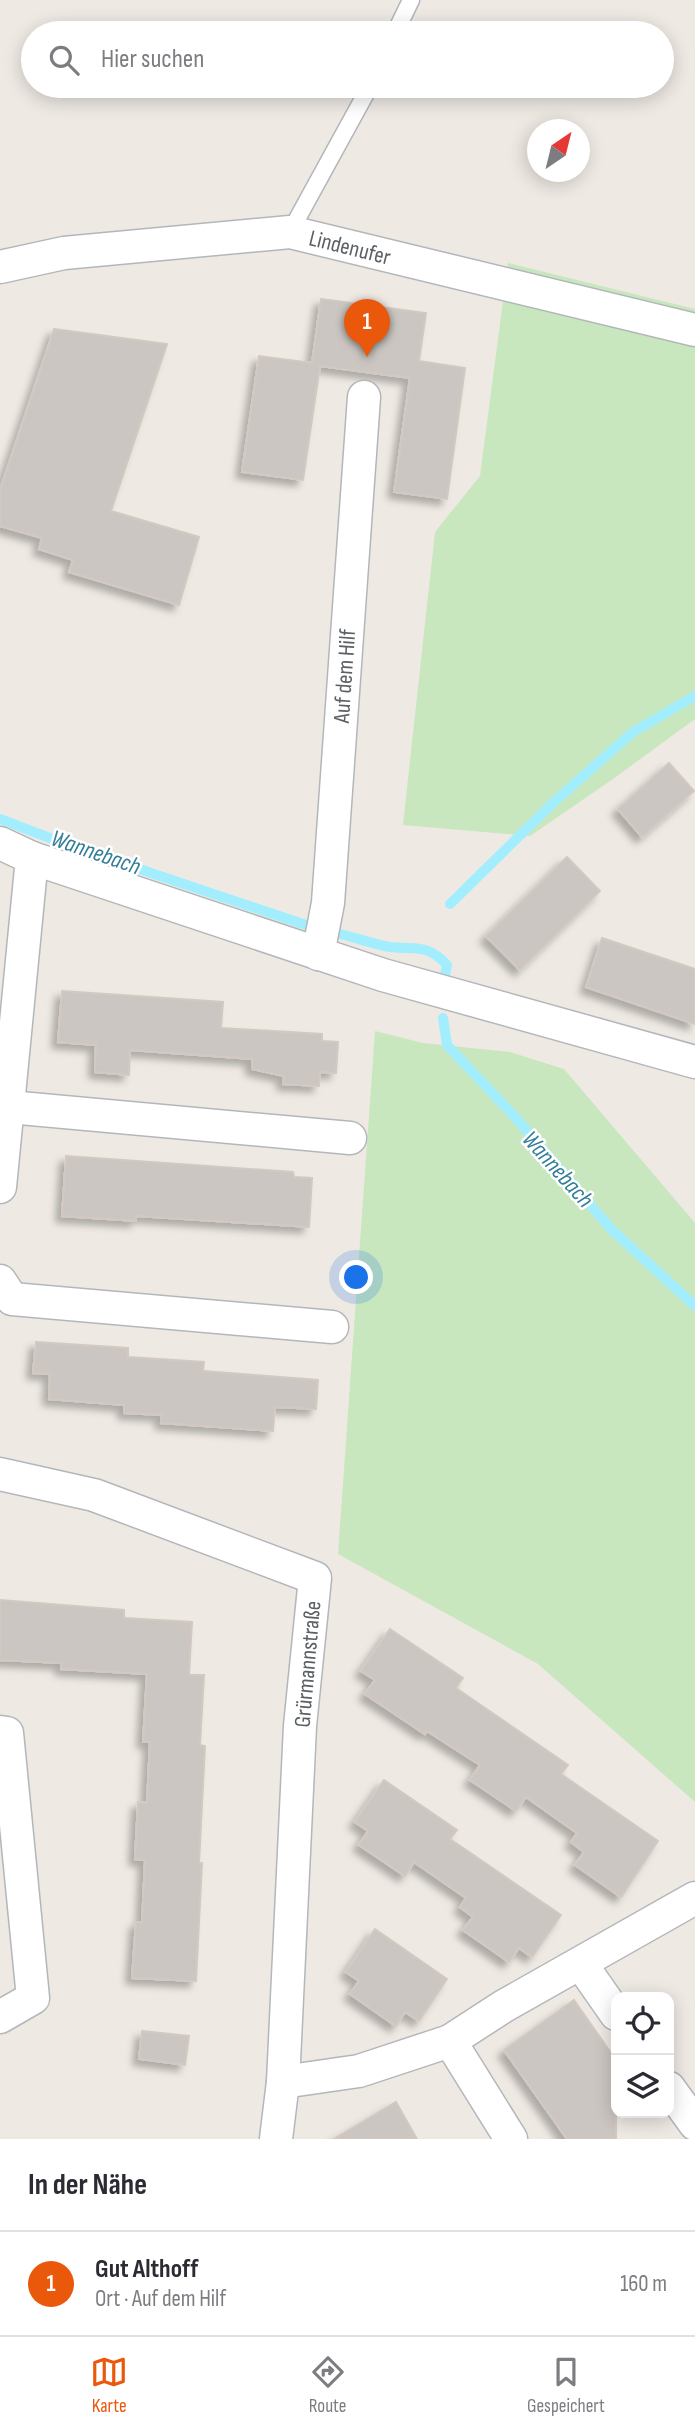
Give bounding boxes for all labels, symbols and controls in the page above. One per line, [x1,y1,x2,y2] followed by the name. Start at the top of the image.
[21,21,674,98] search box
[45,41,83,79] icon: search
[101,44,204,75] text: Hier suchen
[527,119,590,182] north arrow
[306,224,394,272] street label: Lindenufer
[344,299,390,357] pin: 1
[328,628,362,725] street label: Auf dem Hilf
[47,824,145,881] water label: Wannebach
[516,1125,600,1214] water label: Wannebach
[339,1260,373,1294] your location
[289,1600,327,1729] street label: Grürmannstraße
[611,1992,674,2118] map controls
[611,1992,674,2055] button: locate
[611,2055,674,2118] button: layers
[28,2167,147,2203] text: In der Nähe
[95,2254,198,2285] text: Gut Althoff
[46,2270,56,2298] text: 1
[620,2270,667,2298] text: 160 m
[95,2285,226,2313] text: Ort · Auf dem Hilf
[90,2353,128,2418] tab: Karte
[309,2353,347,2418] tab: Route
[527,2353,605,2418] tab: Gespeichert

